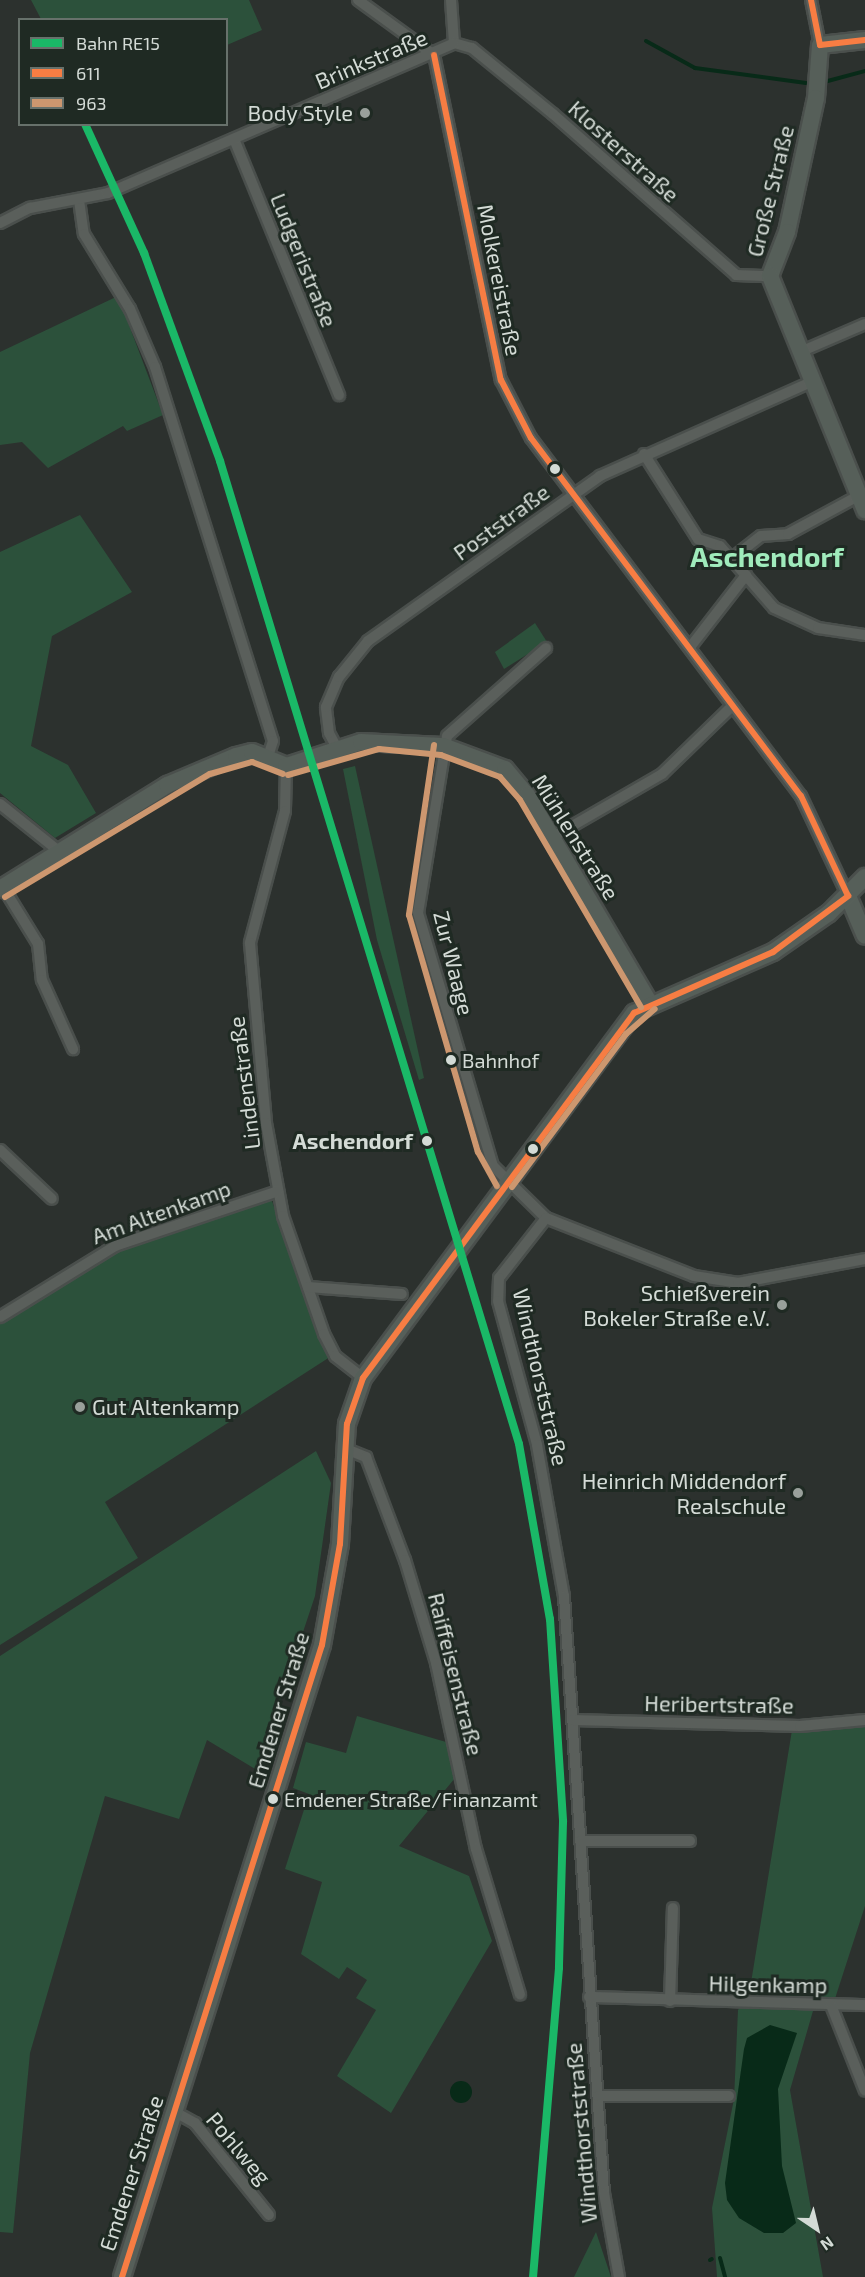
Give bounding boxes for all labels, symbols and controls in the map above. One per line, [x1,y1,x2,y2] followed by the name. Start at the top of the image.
[18,18,228,126] legend
[311,24,431,94] street label: Brinkstraße
[76,32,160,54] text: Bahn RE15
[76,62,101,84] text: 611
[76,92,107,114] text: 963
[563,95,685,207] street label: Klosterstraße
[247,100,353,126] place label: Body Style
[358,106,372,120] marker: Body Style
[741,123,799,259] street label: Große Straße
[265,189,343,331] street label: Ludgeristraße
[472,202,528,358] street label: Molkereistraße
[549,463,561,475] unlabelled marker
[448,478,554,566] street label: Poststraße
[690,539,844,573] district label: Aschendorf
[527,769,625,905] street label: Mühlenstraße
[428,908,480,1018] street label: Zur Waage
[223,1015,265,1151] street label: Lindenstraße
[462,1048,539,1072] place label: Bahnhof
[445,1054,457,1066] marker: Bahnhof
[293,1128,413,1154] place label: Aschendorf
[418,1132,436,1150] marker: Aschendorf
[527,1143,539,1155] unlabelled marker
[88,1175,234,1249] street label: Am Altenkamp
[583,1279,770,1330] place label: Schießverein Bokeler Straße e.V.
[508,1286,574,1468] street label: Windthorststraße
[775,1298,789,1312] marker: Schießverein Bokeler Straße e.V.
[92,1394,240,1420] place label: Gut Altenkamp
[73,1400,87,1414] marker: Gut Altenkamp
[582,1467,786,1518] place label: Heinrich Middendorf Realschule
[791,1486,805,1500] marker: Heinrich Middendorf Realschule
[423,1590,489,1758] street label: Raiffeisenstraße
[242,1628,314,1792] street label: Emdener Straße
[644,1689,794,1719] street label: Heribertstraße
[284,1787,538,1811] place label: Emdener Straße/Finanzamt
[267,1793,279,1805] marker: Emdener Straße/Finanzamt
[708,1970,828,1998] street label: Hilgenkamp
[560,2042,602,2224] street label: Windthorststraße
[93,2092,169,2254] street label: Emdener Straße
[201,2106,277,2190] street label: Pohlweg
[787,2199,847,2259] north arrow
[817,2233,838,2255] text: N

